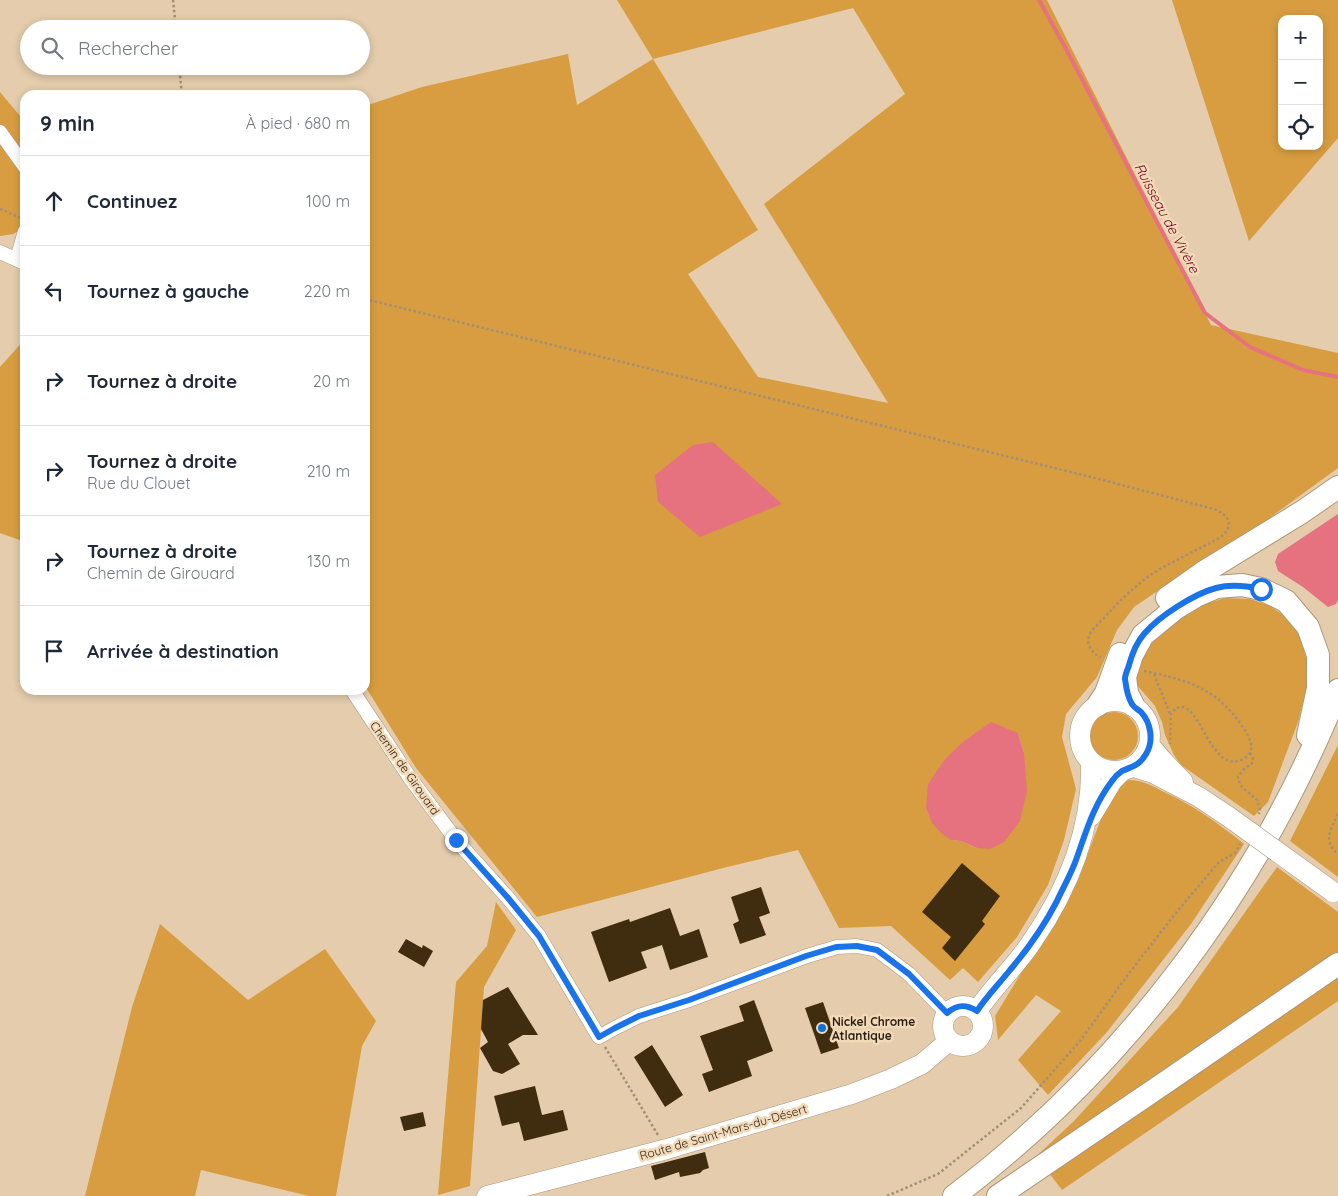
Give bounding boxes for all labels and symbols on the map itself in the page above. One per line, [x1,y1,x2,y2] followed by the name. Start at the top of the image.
[1130,160,1204,277] water label: Ruisseau de Vivère
[1250,578,1273,601] route start
[367,718,443,818] street label: Chemin de Girouard
[445,829,468,852] route end
[832,1014,915,1043] place label: Nickel Chrome Atlantique
[816,1022,828,1034] marker: Nickel Chrome Atlantique
[638,1101,808,1163] street label: Route de Saint-Mars-du-Désert

